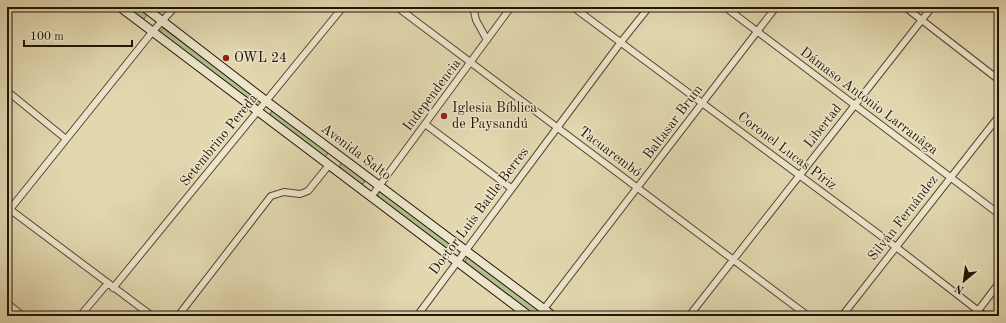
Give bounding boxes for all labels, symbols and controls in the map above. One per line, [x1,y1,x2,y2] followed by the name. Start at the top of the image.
[24,22,132,48] scale bar
[30,31,64,43] text: 100 m
[797,45,941,157] street label: Dámaso Antonio Larranãga
[234,51,287,65] place label: OWL 24
[221,53,231,63] marker: OWL 24
[400,56,464,134] street label: Independencia
[641,82,705,162] street label: Baltasar Brum
[178,91,260,189] street label: Setembrino Pereda
[452,101,537,131] place label: Iglesia Bíblica de Paysandú
[802,101,844,151] street label: Libertad
[735,109,839,193] street label: Coronel Lucas Píriz
[439,111,449,121] marker: Iglesia Bíblica de Paysandú
[318,121,394,183] street label: Avenida Salto
[576,124,644,180] street label: Tacuarembó
[427,145,531,277] street label: Doctor Luis Batlle Berres
[865,173,941,263] street label: Silván Fernández
[944,261,984,301] north arrow
[953,281,966,295] text: N

